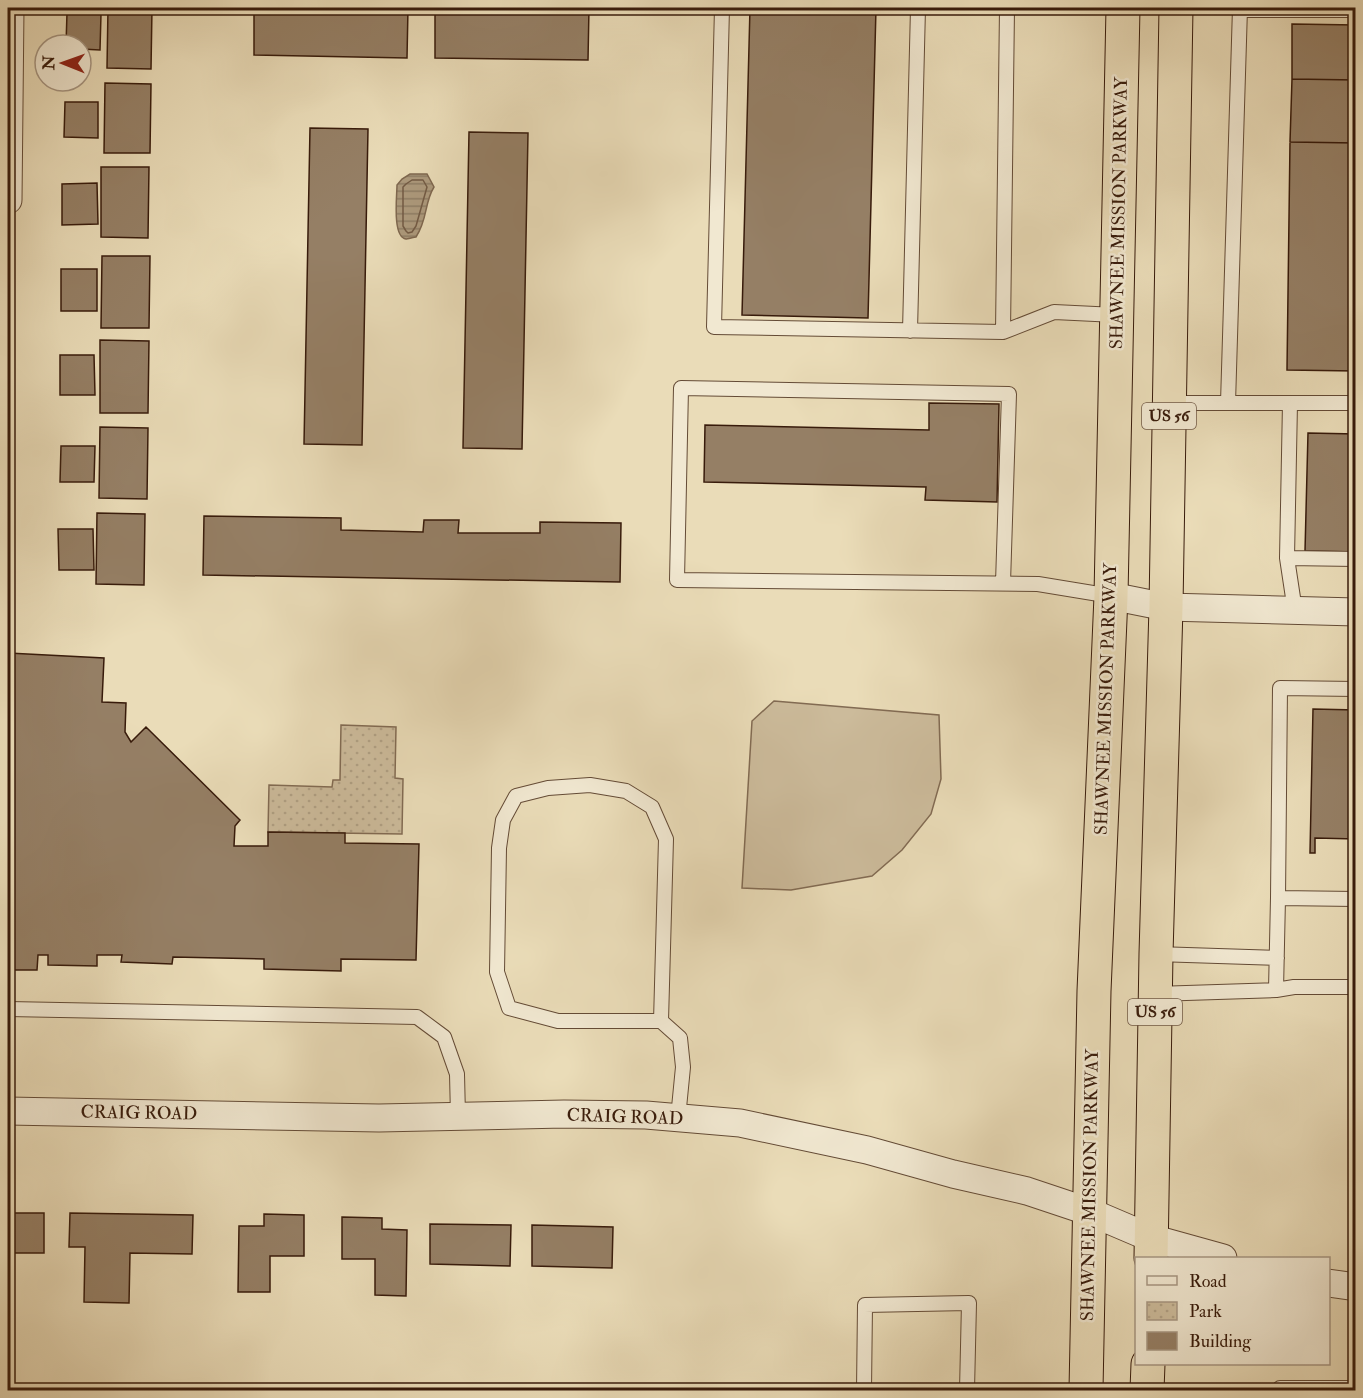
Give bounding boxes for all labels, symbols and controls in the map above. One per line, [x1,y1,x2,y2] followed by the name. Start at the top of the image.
[33,33,93,93] north arrow
[39,55,59,71] text: N
[1105,76,1133,349] street label: SHAWNEE MISSION PARKWAY
[1142,403,1196,429] road number: US 56
[1090,562,1122,836] street label: SHAWNEE MISSION PARKWAY
[1128,999,1182,1025] road number: US 56
[1076,1048,1104,1321] street label: SHAWNEE MISSION PARKWAY
[80,1100,198,1126] street label: CRAIG ROAD
[566,1103,684,1131] street label: CRAIG ROAD
[1135,1257,1330,1365] legend
[1189,1270,1227,1293] text: Road
[1189,1300,1222,1323] text: Park
[1189,1330,1252,1353] text: Building

